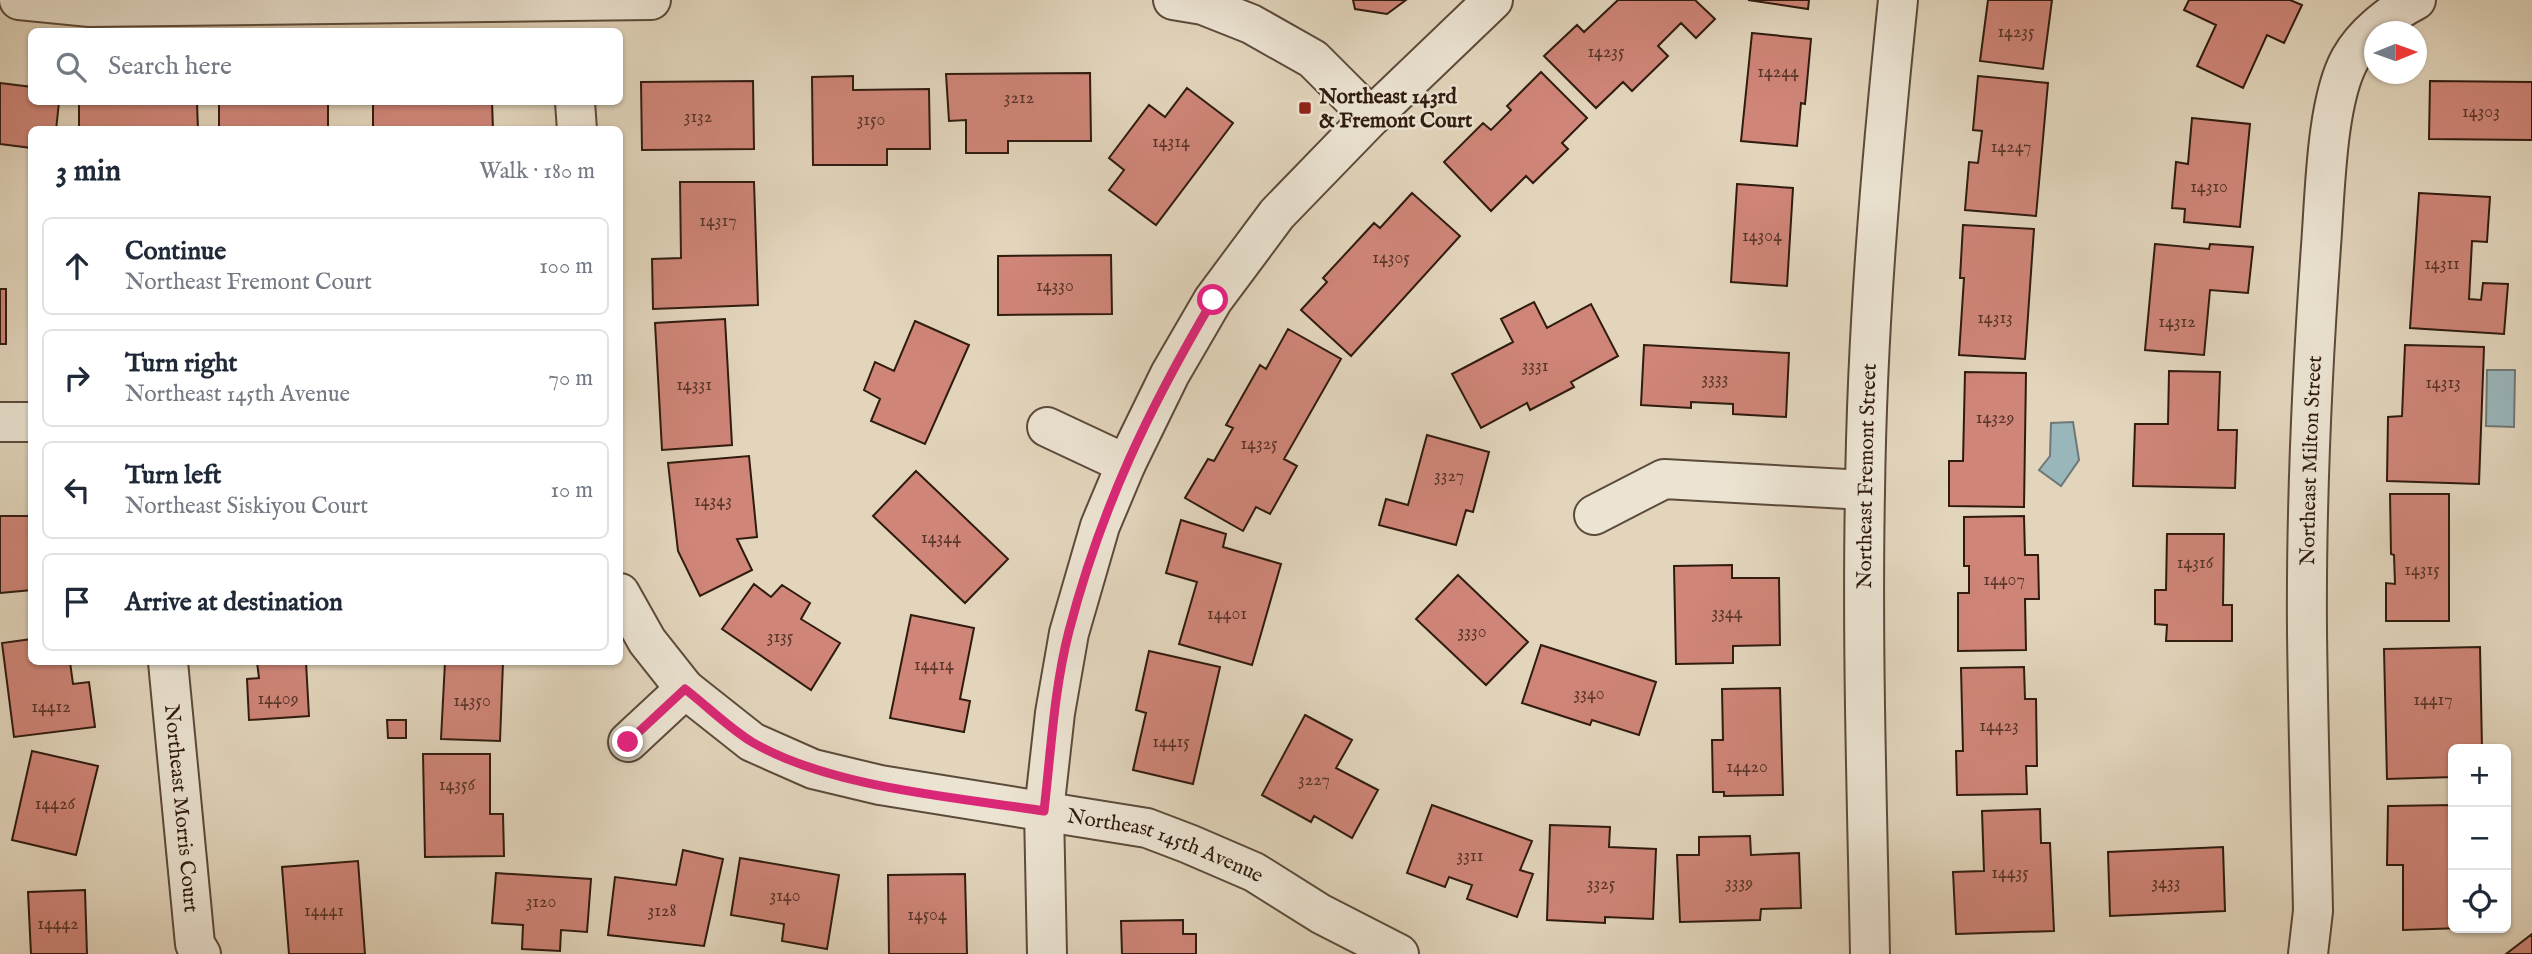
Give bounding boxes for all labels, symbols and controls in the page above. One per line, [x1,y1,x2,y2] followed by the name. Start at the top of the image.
[1997,21,2035,44] house number: 14235
[2364,21,2427,84] north arrow
[28,28,623,105] search box
[1587,41,1625,64] house number: 14235
[52,48,90,86] icon: search
[108,50,232,83] text: Search here
[1757,61,1799,84] house number: 14244
[1318,84,1473,135] place label: Northeast 143rd & Fremont Court
[1004,87,1034,110] house number: 3212
[1297,100,1313,116] marker: Northeast 143rd & Fremont Court
[2462,101,2500,124] house number: 14303
[684,106,712,129] house number: 3132
[857,109,885,132] house number: 3150
[1152,131,1190,154] house number: 14314
[1991,136,2031,159] house number: 14247
[56,153,121,191] text: 3 min
[479,157,595,186] text: Walk · 180 m
[2190,176,2228,199] house number: 14310
[699,210,737,233] house number: 14317
[1742,225,1782,248] house number: 14304
[125,235,226,268] text: Continue
[58,247,96,285] icon: ahead
[1372,247,1410,270] house number: 14305
[539,252,593,281] text: 100 m
[2424,253,2460,276] house number: 14311
[125,268,372,297] text: Northeast Fremont Court
[1036,275,1074,298] house number: 14330
[1197,284,1228,315] route start
[1977,307,2013,330] house number: 14313
[2158,311,2196,334] house number: 14312
[125,347,238,380] text: Turn right
[1522,355,1548,378] house number: 3331
[2295,355,2329,566] street label: Northeast Milton Street
[58,359,96,397] icon: right
[1852,363,1884,589] street label: Northeast Fremont Street
[548,364,593,393] text: 70 m
[1702,368,1728,391] house number: 3333
[2425,372,2461,395] house number: 14313
[676,374,712,397] house number: 14331
[125,380,350,409] text: Northeast 145th Avenue
[1976,407,2014,430] house number: 14329
[1240,433,1278,456] house number: 14325
[125,459,222,492] text: Turn left
[1434,465,1464,488] house number: 3327
[58,471,96,509] icon: left
[550,476,593,505] text: 10 m
[694,490,732,513] house number: 14343
[125,492,368,521] text: Northeast Siskiyou Court
[921,527,961,550] house number: 14344
[2177,552,2214,575] house number: 14316
[2404,559,2440,582] house number: 14315
[1983,569,2025,592] house number: 14407
[58,583,96,621] icon: arrive
[125,586,343,619] text: Arrive at destination
[1711,602,1743,625] house number: 3344
[1207,603,1247,626] house number: 14401
[1457,621,1487,644] house number: 3330
[767,626,794,649] house number: 3135
[914,654,954,677] house number: 14414
[1573,683,1605,706] house number: 3340
[257,688,299,711] house number: 14409
[2413,689,2453,712] house number: 14417
[453,690,491,713] house number: 14350
[31,696,71,719] house number: 14412
[157,703,204,914] street label: Northeast Morris Court
[1979,715,2019,738] house number: 14423
[612,726,643,757] route end
[1152,731,1190,754] house number: 14415
[2448,744,2511,933] map controls
[2448,744,2511,807] button: +
[1726,756,1768,779] house number: 14420
[1298,769,1330,792] house number: 3227
[439,774,476,797] house number: 14356
[35,793,76,816] house number: 14426
[1065,803,1269,890] street label: Northeast 145th Avenue
[2448,807,2511,870] button: −
[1457,845,1483,868] house number: 3311
[1991,862,2029,885] house number: 14435
[2448,870,2511,933] button: locate
[1725,872,1753,895] house number: 3339
[2152,872,2181,895] house number: 3433
[1587,873,1616,896] house number: 3325
[769,885,801,908] house number: 3140
[526,891,556,914] house number: 3120
[304,900,344,923] house number: 14441
[648,900,676,923] house number: 3128
[907,904,947,927] house number: 14504
[37,913,79,936] house number: 14442

